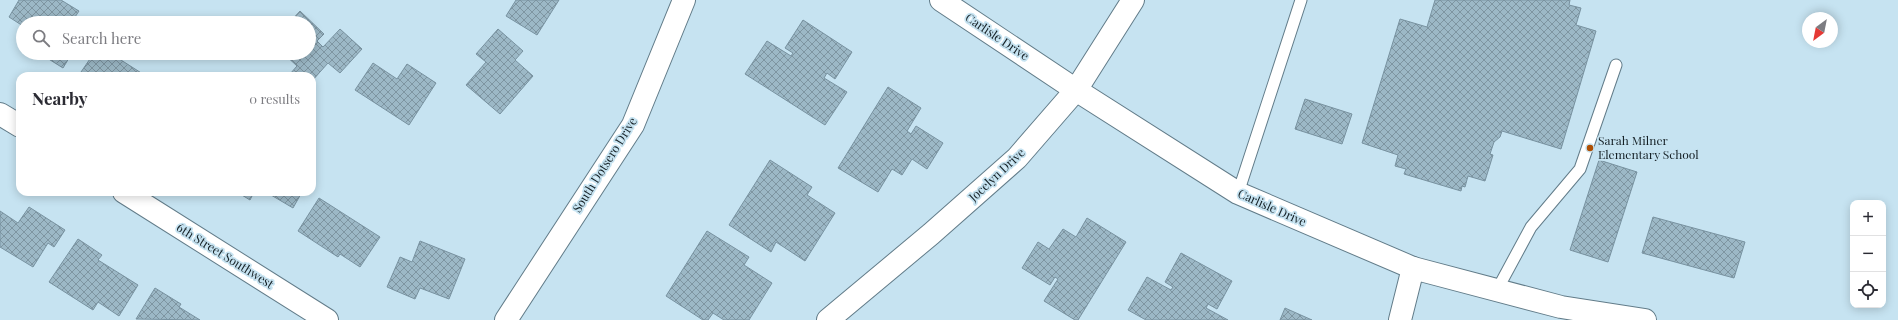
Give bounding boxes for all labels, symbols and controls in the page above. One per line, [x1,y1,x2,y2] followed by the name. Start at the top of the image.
[963,9,1032,63] street label: Carlisle Drive
[1802,12,1838,48] north arrow
[16,16,316,60] search box
[30,27,52,49] icon: search
[62,28,141,48] text: Search here
[32,87,87,109] text: Nearby
[249,90,300,107] text: 0 results
[568,114,640,215] street label: South Dotsero Drive
[1598,132,1699,162] place label: Sarah Milner Elementary School
[1585,143,1595,153] marker: Sarah Milner Elementary School
[964,144,1028,205] street label: Jocelyn Drive
[1236,185,1309,229] street label: Carlisle Drive
[1850,200,1886,308] map controls
[1850,200,1886,236] button: +
[174,219,278,292] street label: 6th Street Southwest
[1850,236,1886,272] button: −
[1850,272,1886,308] button: locate

